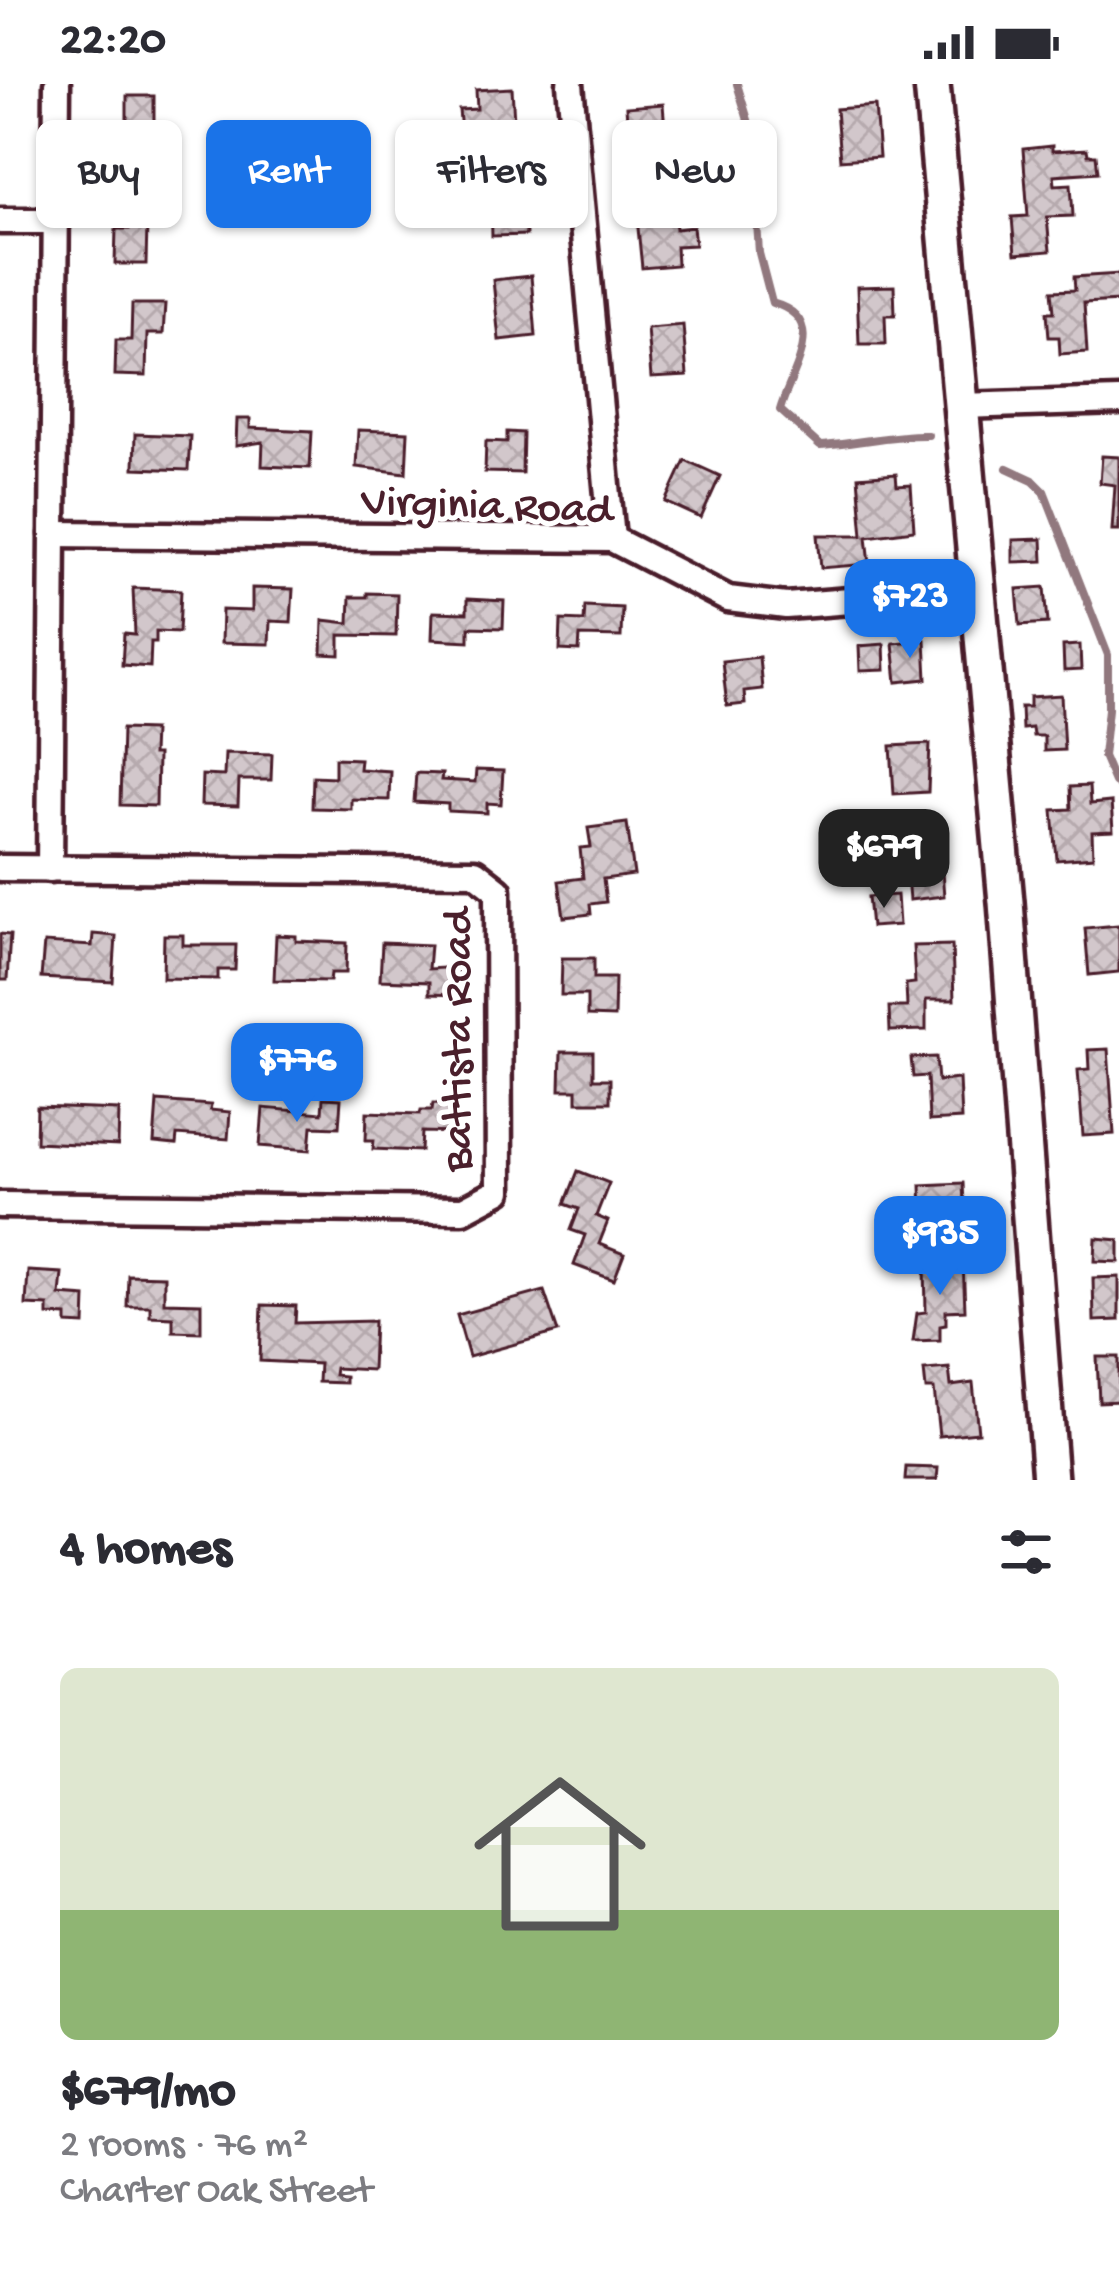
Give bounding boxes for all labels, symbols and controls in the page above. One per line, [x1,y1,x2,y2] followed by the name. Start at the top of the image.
[60,16,166,69] text: 22:20
[36,120,182,228] chip: Buy
[206,120,371,228] chip: Rent
[395,120,588,228] chip: Filters
[612,120,777,228] chip: New
[359,478,617,539] street label: Virginia Road
[839,559,981,661] pin: $723
[871,575,949,621] text: $723
[813,809,955,911] pin: $679
[845,825,923,871] text: $679
[434,905,487,1173] street label: Battista Road
[226,1023,368,1125] pin: $776
[258,1039,336,1085] text: $776
[869,1196,1011,1298] pin: $935
[901,1212,979,1258] text: $935
[993,1519,1059,1585] icon: filters
[60,1522,231,1582] text: 4 homes
[452,1746,668,1962] icon: home
[60,2064,236,2124] text: $679/mo
[60,2124,308,2170] text: 2 rooms · 76 m²
[60,2170,372,2216] text: Charter Oak Street

